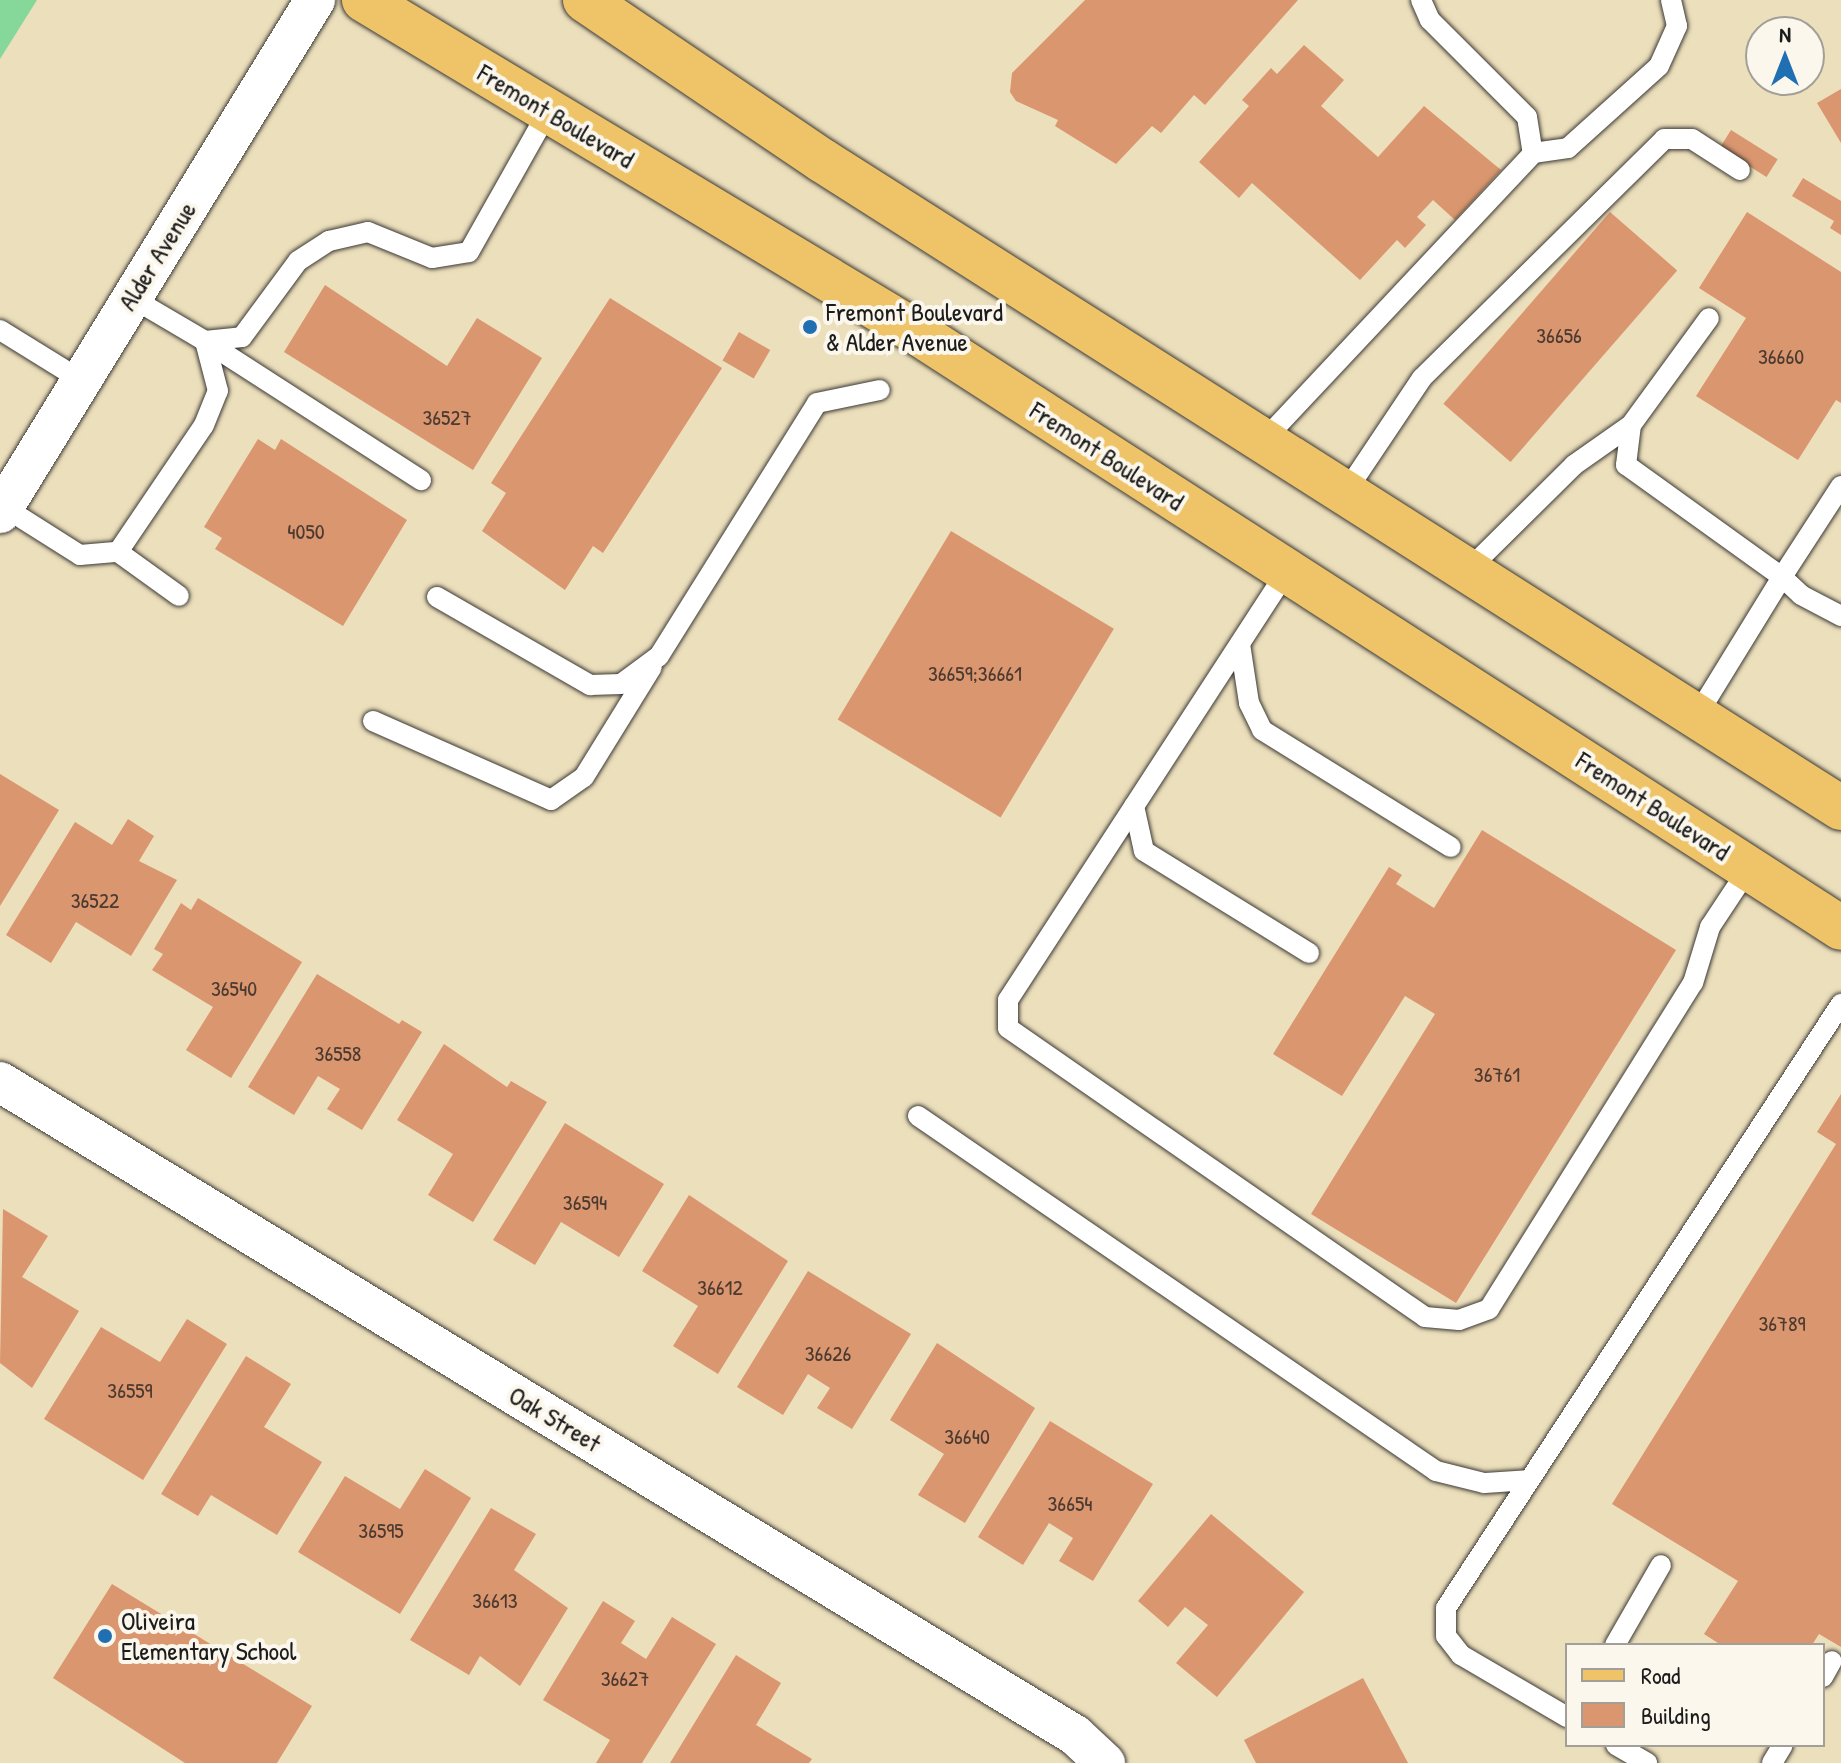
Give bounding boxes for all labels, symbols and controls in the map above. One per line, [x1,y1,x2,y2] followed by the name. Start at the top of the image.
[1745,16,1825,96] north arrow
[1779,19,1791,49] text: N
[472,57,640,175] street label: Fremont Boulevard
[111,196,203,316] street label: Alder Avenue
[826,296,1003,358] place label: Fremont Boulevard & Alder Avenue
[801,318,819,336] marker: Fremont Boulevard & Alder Avenue
[1536,323,1582,349] house number: 36656
[1758,344,1804,370] house number: 36660
[1024,395,1190,517] street label: Fremont Boulevard
[422,405,472,431] house number: 36527
[287,519,325,545] house number: 4050
[928,661,1022,687] house number: 36659;36661
[1570,745,1736,867] street label: Fremont Boulevard
[71,888,119,914] house number: 36522
[211,976,257,1002] house number: 36540
[315,1041,361,1067] house number: 36558
[1474,1062,1520,1088] house number: 36761
[563,1190,607,1216] house number: 36594
[697,1275,743,1301] house number: 36612
[1758,1311,1806,1337] house number: 36789
[805,1341,851,1367] house number: 36626
[107,1378,153,1404] house number: 36559
[503,1379,607,1459] street label: Oak Street
[944,1424,990,1450] house number: 36640
[1048,1491,1092,1517] house number: 36654
[358,1518,404,1544] house number: 36595
[472,1588,518,1614] house number: 36613
[121,1605,296,1666] place label: Oliveira Elementary School
[96,1627,114,1645] marker: Oliveira Elementary School
[1565,1643,1825,1747] legend
[1641,1659,1680,1691] text: Road
[601,1666,649,1692] house number: 36627
[1641,1699,1711,1731] text: Building

